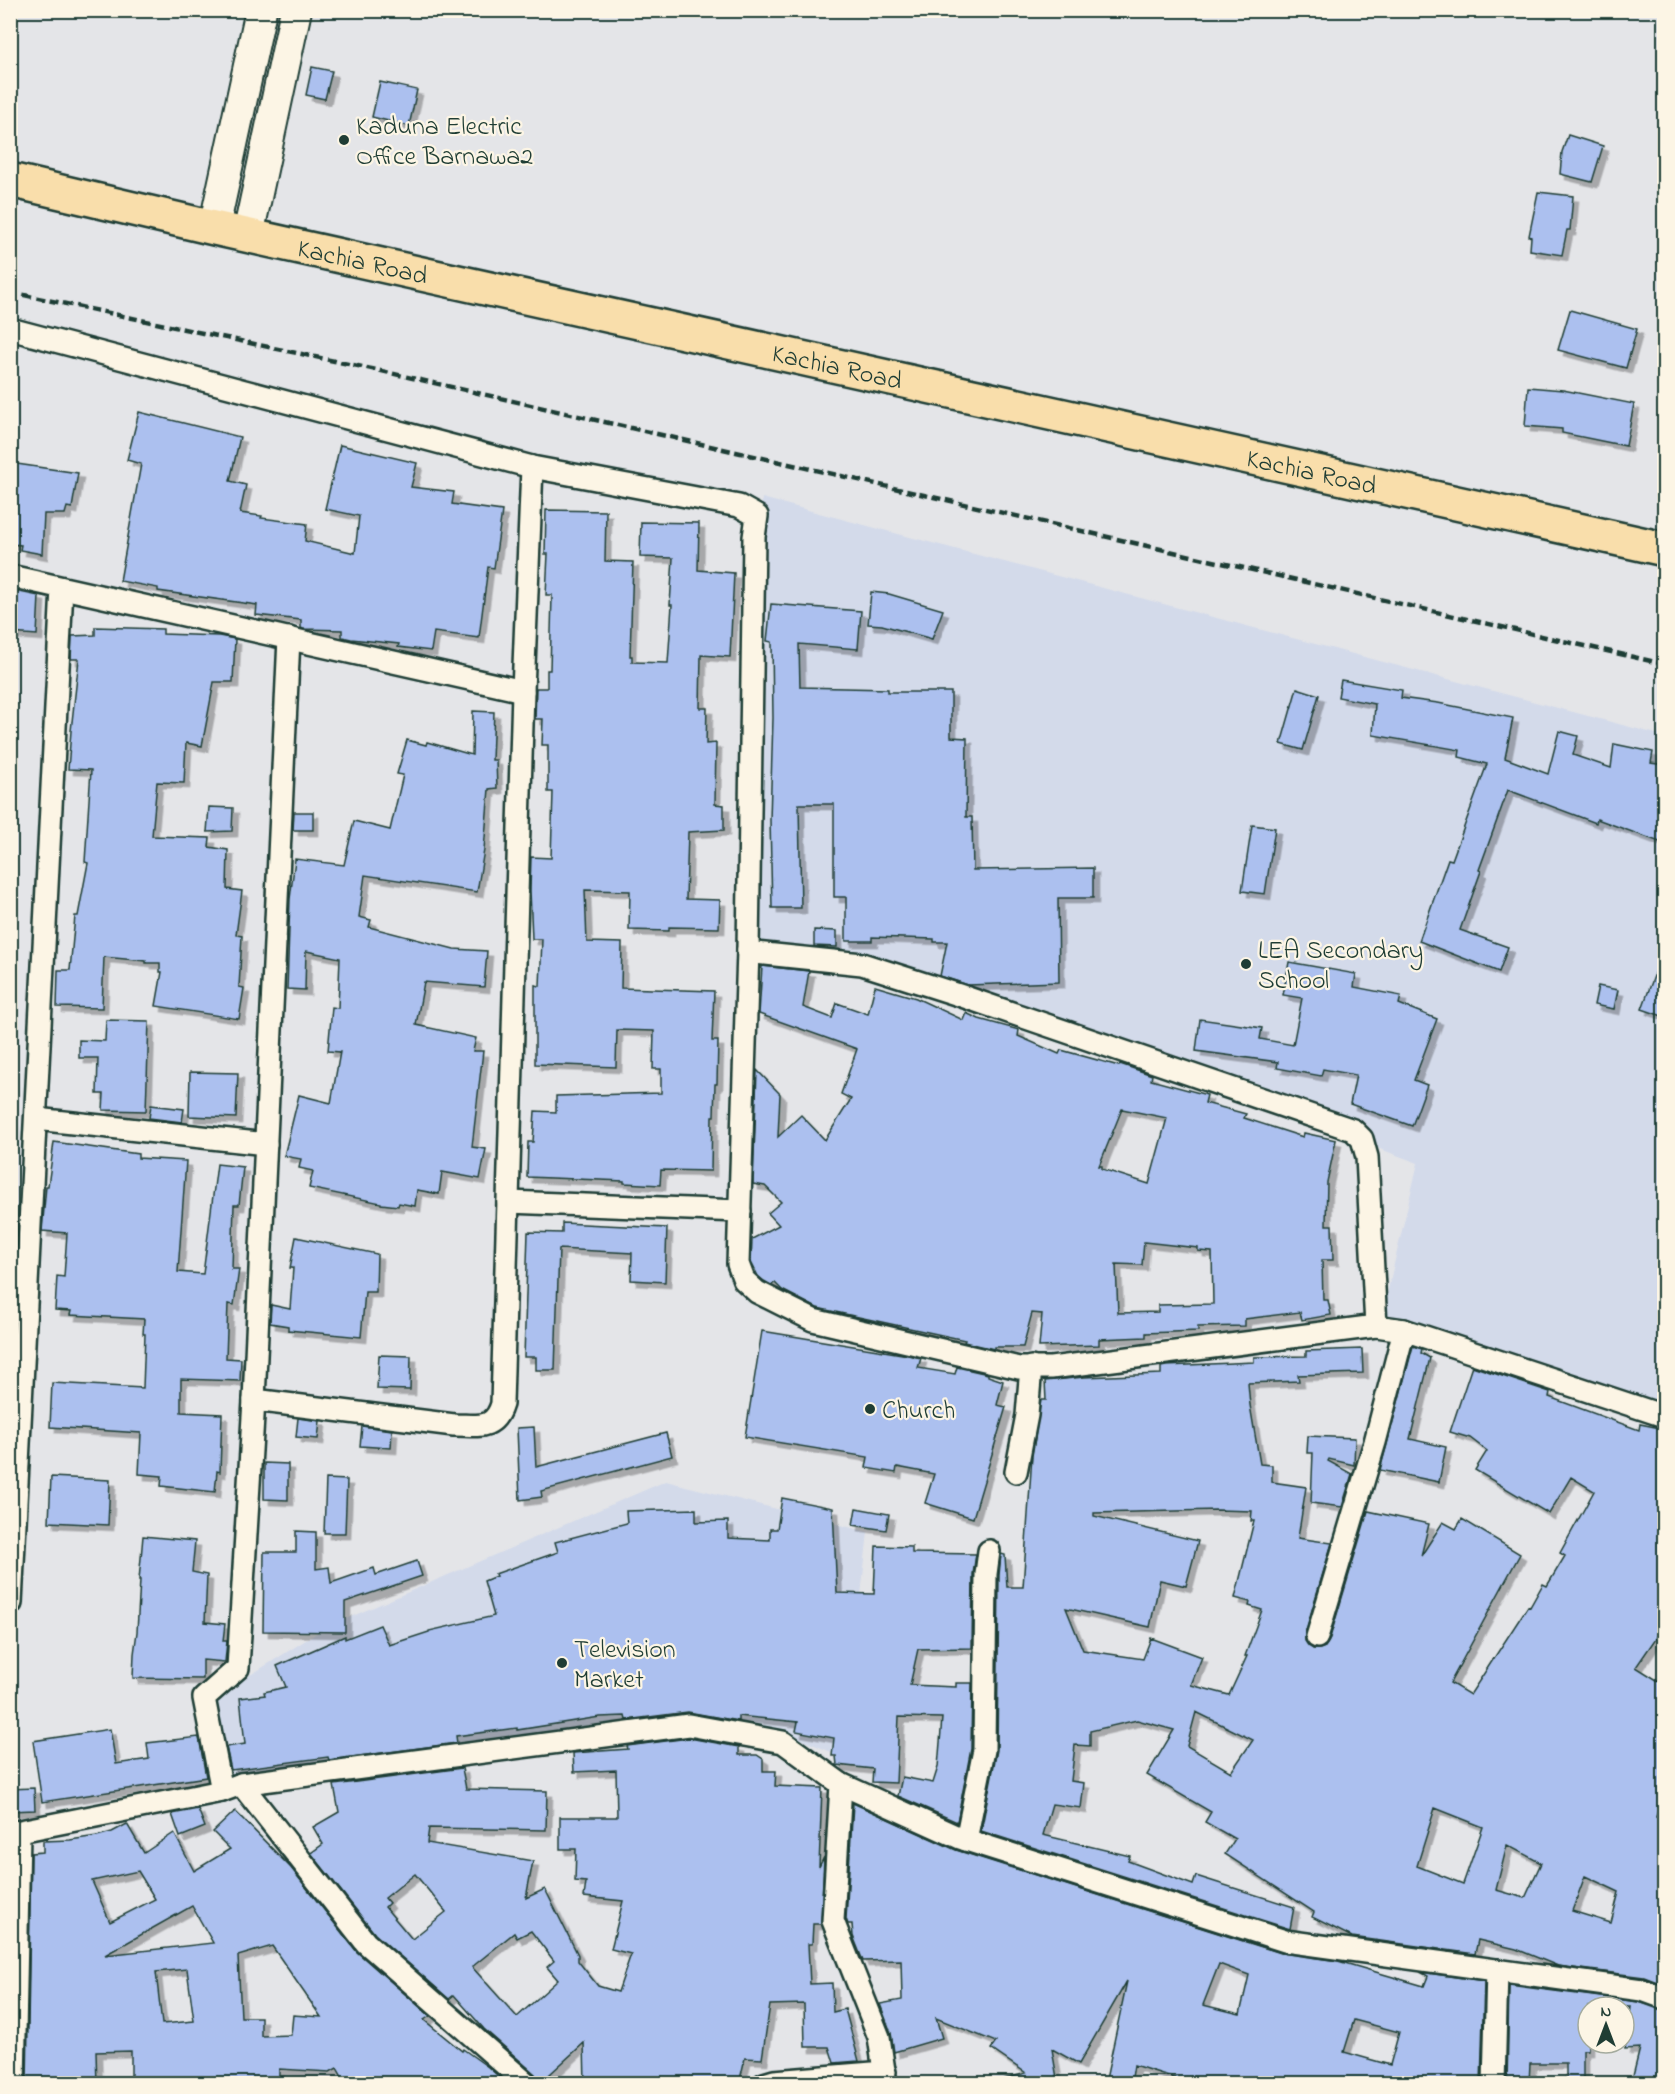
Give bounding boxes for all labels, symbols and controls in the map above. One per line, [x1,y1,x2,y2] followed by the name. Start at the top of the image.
[356,109,533,177] place label: Kaduna Electric Office Barnawa2
[337,133,351,147] marker: Kaduna Electric Office Barnawa2
[293,231,431,297] street label: Kachia Road
[768,336,906,402] street label: Kachia Road
[1242,441,1380,507] street label: Kachia Road
[1258,933,1423,1001] place label: LEA Secondary School
[1239,957,1253,971] marker: LEA Secondary School
[882,1393,955,1431] place label: Church
[863,1402,877,1416] marker: Church
[574,1632,676,1700] place label: Television Market
[555,1656,569,1670] marker: Television Market
[1576,1995,1636,2055] north arrow
[1601,2000,1612,2024] text: N

